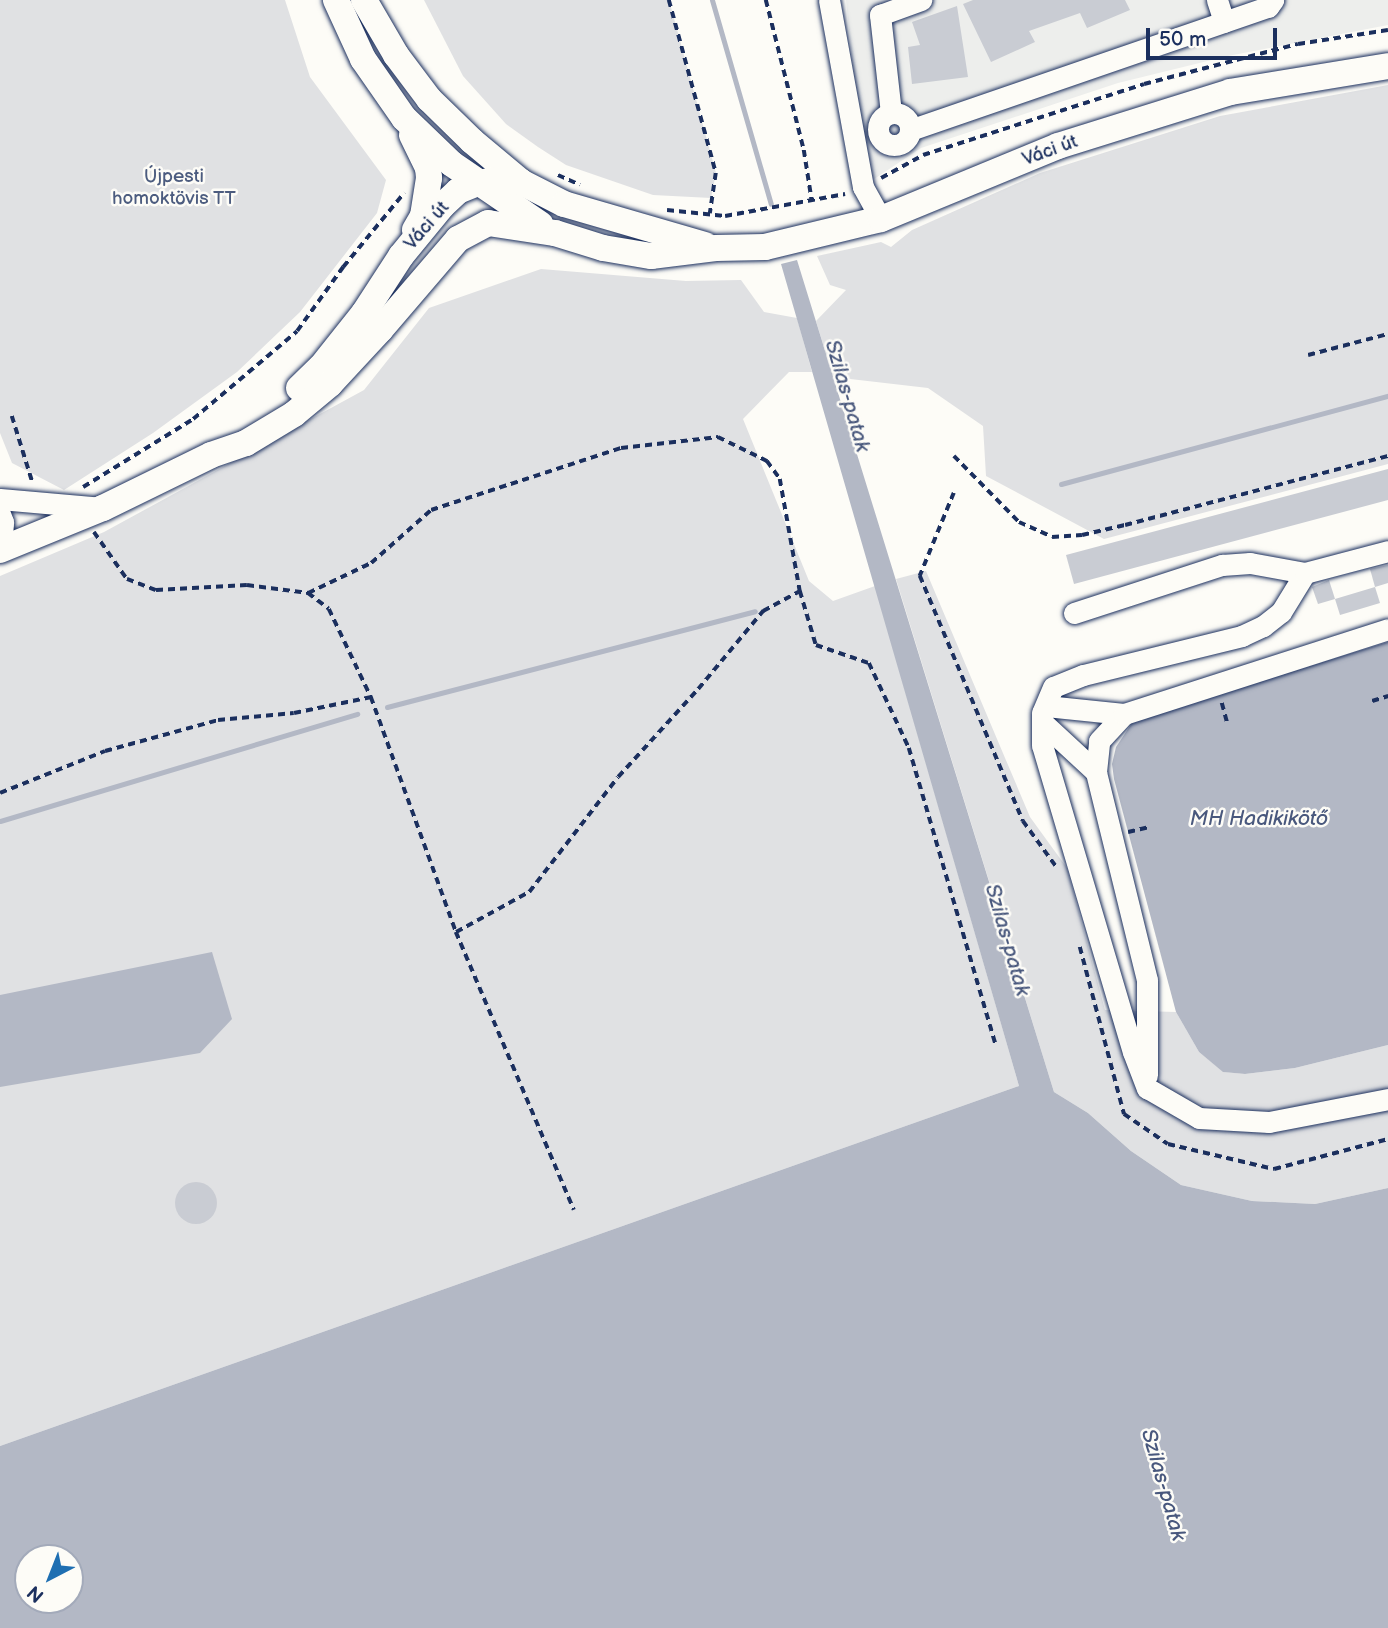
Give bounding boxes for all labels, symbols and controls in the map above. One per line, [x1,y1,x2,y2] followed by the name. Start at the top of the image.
[1150,14,1281,58] scale bar
[1159,27,1206,52] text: 50 m
[1019,131,1081,171] street label: Váci út
[112,166,236,210] park label: Újpesti homoktövis TT
[400,197,454,255] street label: Váci út
[819,337,875,455] water label: Szilas-patak
[1190,806,1328,832] water label: MH Hadikikötő
[979,881,1035,999] water label: Szilas-patak
[1135,1426,1191,1544] water label: Szilas-patak
[14,1544,84,1614] north arrow
[23,1580,49,1607] text: N

